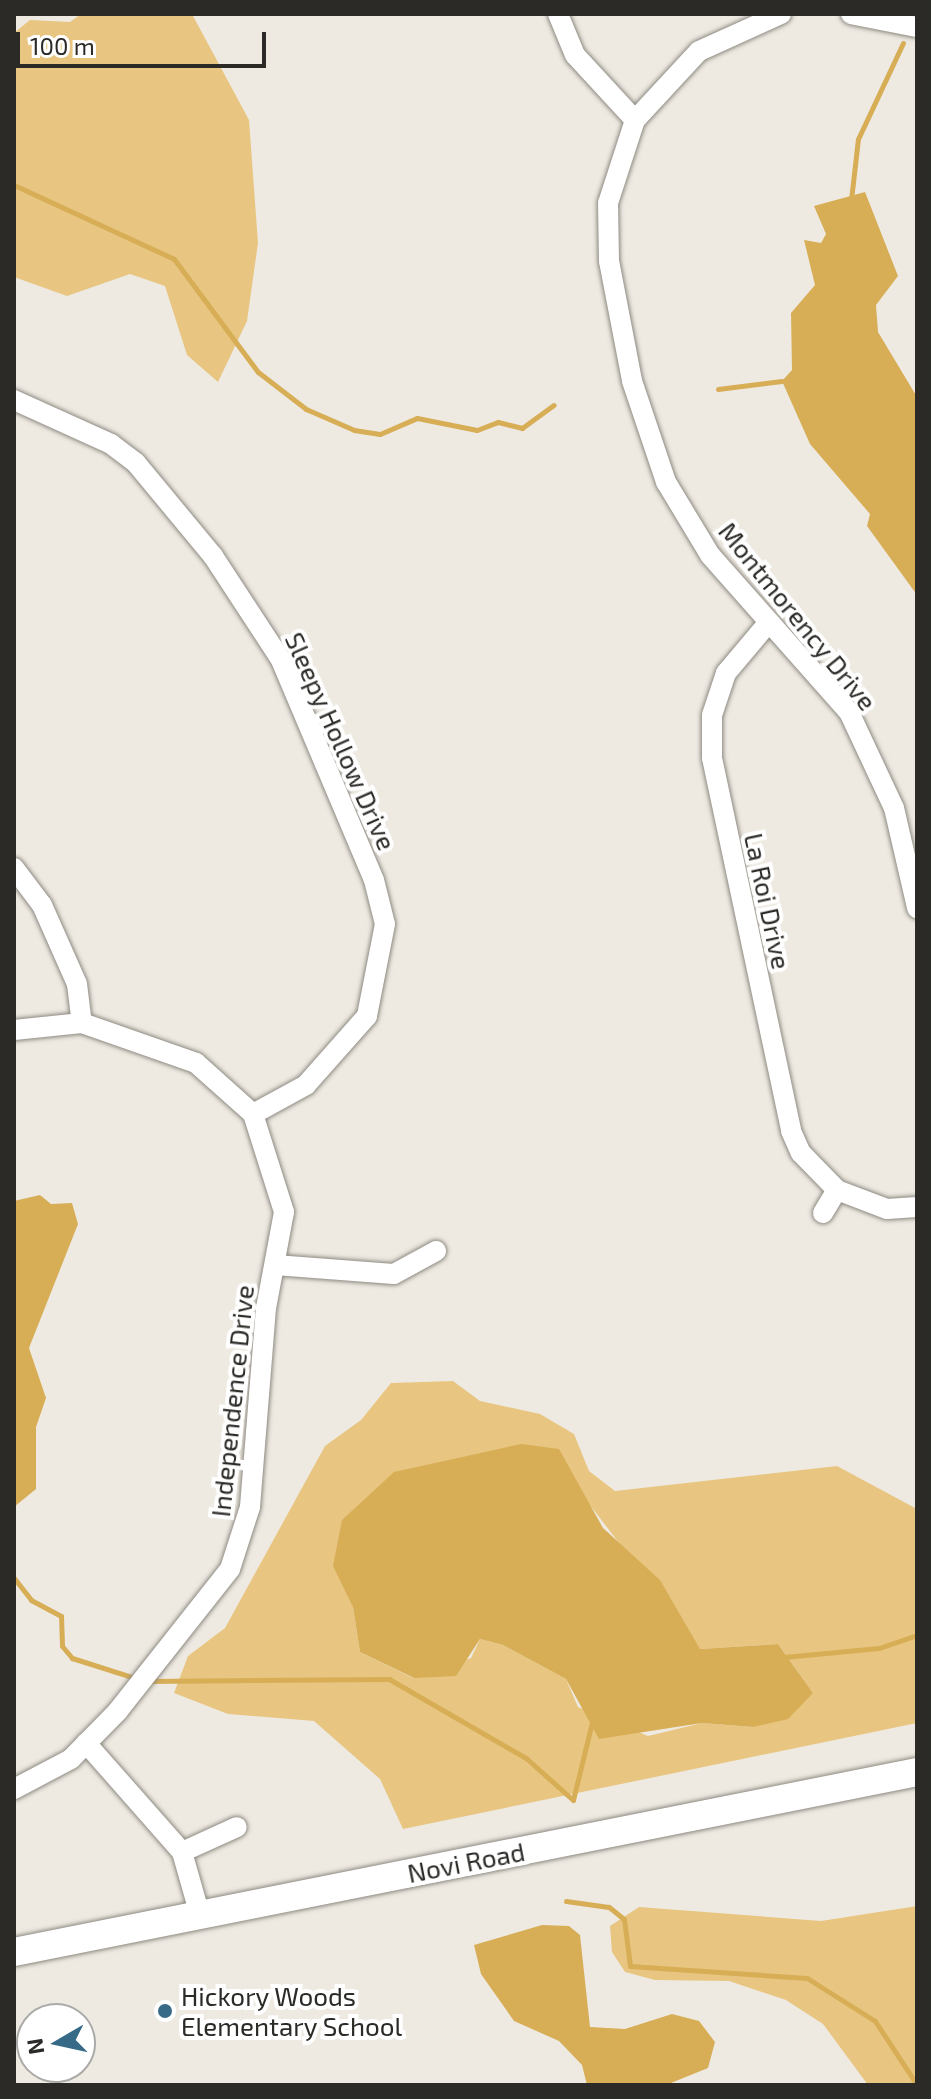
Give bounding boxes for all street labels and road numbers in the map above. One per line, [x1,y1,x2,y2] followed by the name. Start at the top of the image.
[712,516,884,716] street label: Montmorency Drive
[279,627,403,855] street label: Sleepy Hollow Drive
[738,830,798,972] street label: La Roi Drive
[204,1284,260,1518] street label: Independence Drive
[405,1835,527,1889] street label: Novi Road

